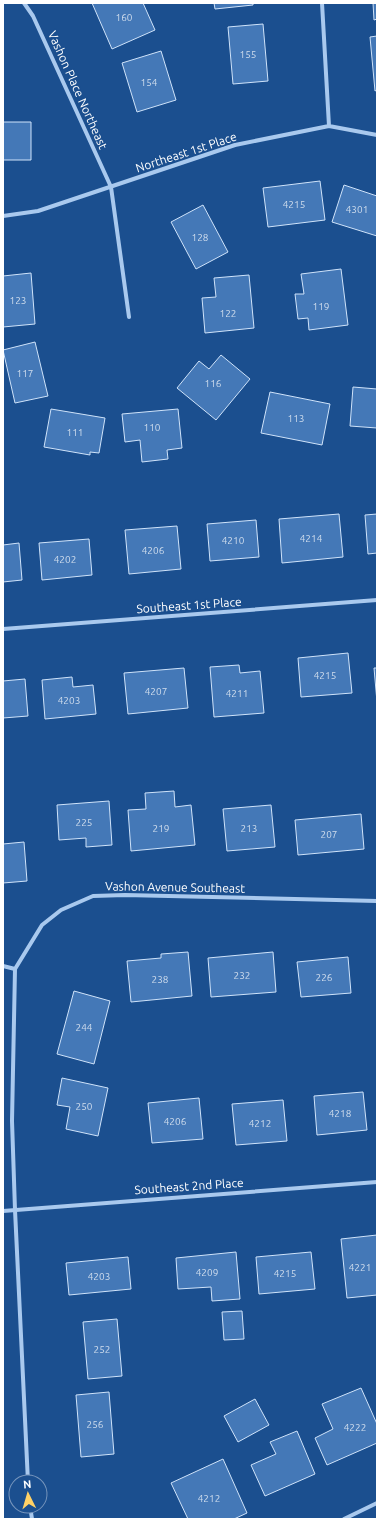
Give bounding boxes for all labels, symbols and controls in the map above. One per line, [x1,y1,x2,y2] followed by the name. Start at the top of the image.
[116,12,133,23] house number: 160
[46,29,110,151] street label: Vashon Place Northeast
[240,49,256,60] house number: 155
[141,77,158,88] house number: 154
[134,130,238,174] street label: Northeast 1st Place
[283,199,305,210] house number: 4215
[346,204,368,215] house number: 4301
[192,232,209,243] house number: 128
[10,295,26,306] house number: 123
[313,301,329,312] house number: 119
[220,308,236,319] house number: 122
[17,368,33,379] house number: 117
[205,378,222,389] house number: 116
[288,413,304,424] house number: 113
[144,422,161,433] house number: 110
[67,427,83,438] house number: 111
[300,533,323,544] house number: 4214
[222,535,245,546] house number: 4210
[142,545,165,556] house number: 4206
[54,554,76,565] house number: 4202
[136,595,242,615] street label: Southeast 1st Place
[314,670,336,681] house number: 4215
[145,686,167,697] house number: 4207
[226,688,248,699] house number: 4211
[58,695,80,706] house number: 4203
[76,817,92,828] house number: 225
[153,823,169,834] house number: 219
[241,823,257,834] house number: 213
[321,829,337,840] house number: 207
[105,879,245,895] street label: Vashon Avenue Southeast
[234,970,250,981] house number: 232
[316,972,333,983] house number: 226
[152,974,169,985] house number: 238
[76,1022,93,1033] house number: 244
[76,1101,93,1112] house number: 250
[329,1108,352,1119] house number: 4218
[164,1116,187,1127] house number: 4206
[249,1118,271,1129] house number: 4212
[134,1176,244,1196] street label: Southeast 2nd Place
[349,1262,371,1273] house number: 4221
[196,1267,218,1278] house number: 4209
[274,1268,296,1279] house number: 4215
[88,1271,110,1282] house number: 4203
[94,1344,110,1355] house number: 252
[87,1419,104,1430] house number: 256
[344,1422,366,1433] house number: 4222
[8,1474,48,1514] north arrow
[23,1478,32,1490] text: N
[198,1493,220,1504] house number: 4212

